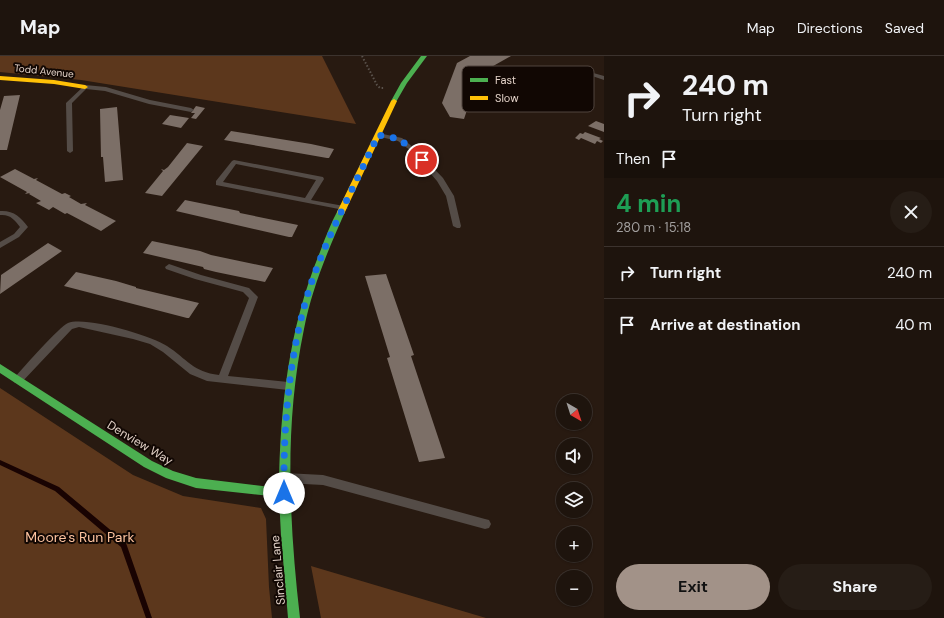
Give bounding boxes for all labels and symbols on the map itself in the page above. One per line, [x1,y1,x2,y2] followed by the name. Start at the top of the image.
[14,61,75,81] street label: Todd Avenue
[462,66,594,112] legend
[495,73,516,87] text: Fast
[495,91,519,105] text: Slow
[405,143,439,177] pin
[556,394,592,430] north arrow
[104,417,176,469] street label: Denview Way
[263,472,305,514] position arrow
[25,528,135,546] park label: Moore's Run Park
[267,534,289,606] street label: Sinclair Lane

